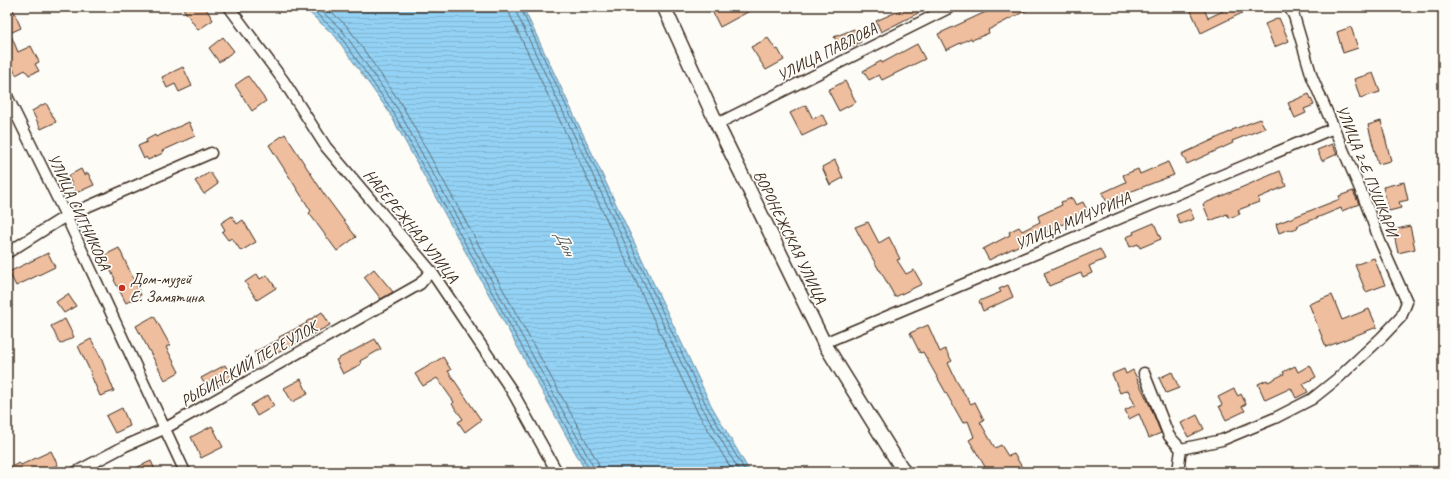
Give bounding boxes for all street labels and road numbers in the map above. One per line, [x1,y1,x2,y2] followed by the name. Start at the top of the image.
[774,18,881,86] street label: УЛИЦА ПАВЛОВА
[1331,102,1404,242] street label: УЛИЦА 2-Е ПУШКАРИ
[43,151,115,274] street label: УЛИЦА СИТНИКОВА
[359,165,463,287] street label: НАБЕРЕЖНАЯ УЛИЦА
[749,167,831,308] street label: ВОРОНЕЖСКАЯ УЛИЦА
[1012,187,1134,254] street label: УЛИЦА МИЧУРИНА
[177,315,323,411] street label: РЫБИНСКИЙ ПЕРЕУЛОК

